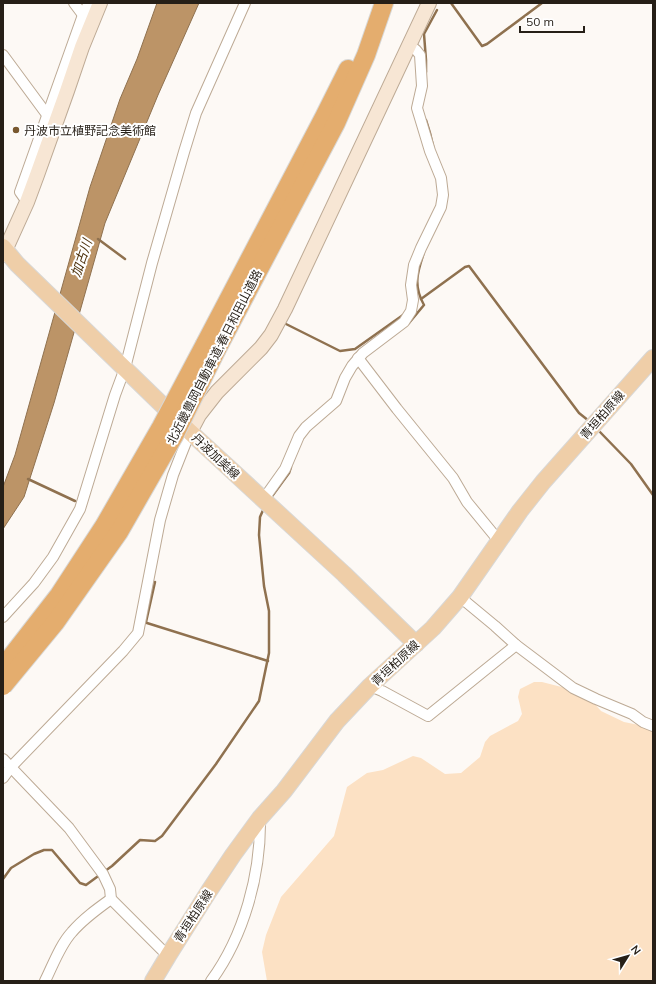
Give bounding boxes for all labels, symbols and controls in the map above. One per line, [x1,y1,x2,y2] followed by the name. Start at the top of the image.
[520,8,584,34] scale bar
[526,14,554,29] text: 50 m
[24,123,156,138] place label: 丹波市立植野記念美術館
[11,125,21,135] marker: 丹波市立植野記念美術館
[67,235,96,279] water label: 加古川
[163,267,265,447] street label: 北近畿豊岡自動車道;春日和田山道路
[577,387,627,443] street label: 青垣柏原線
[189,430,243,482] street label: 丹波加美線
[368,637,422,689] street label: 青垣柏原線
[170,887,216,945] street label: 青垣柏原線
[608,936,648,976] north arrow
[628,942,644,958] text: N

